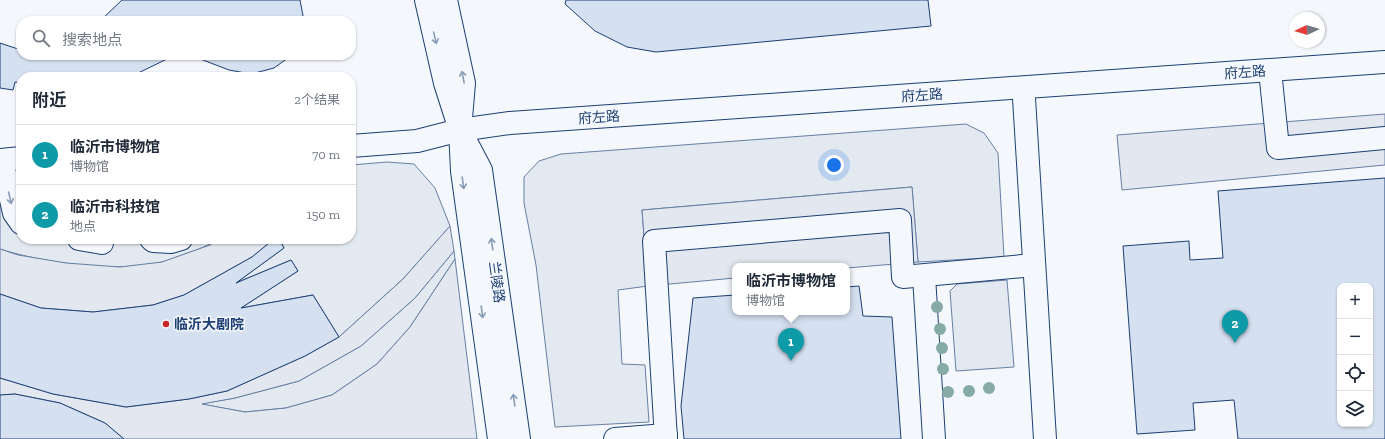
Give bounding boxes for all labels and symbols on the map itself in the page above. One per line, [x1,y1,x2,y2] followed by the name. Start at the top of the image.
[1289,12,1325,48] north arrow
[431,31,439,44] one-way arrow
[1223,63,1267,82] street label: 府左路
[458,71,466,84] one-way arrow
[900,86,944,105] street label: 府左路
[577,108,621,127] street label: 府左路
[824,155,844,175] your location
[459,176,467,189] one-way arrow
[6,191,14,204] one-way arrow
[488,238,496,251] one-way arrow
[485,260,508,304] street label: 兰陵路
[478,305,486,318] one-way arrow
[1222,310,1248,343] pin: 2
[174,316,244,333] place label: 临沂大剧院
[161,319,171,329] marker: 临沂大剧院
[778,328,804,361] pin: 1
[510,394,518,407] one-way arrow

